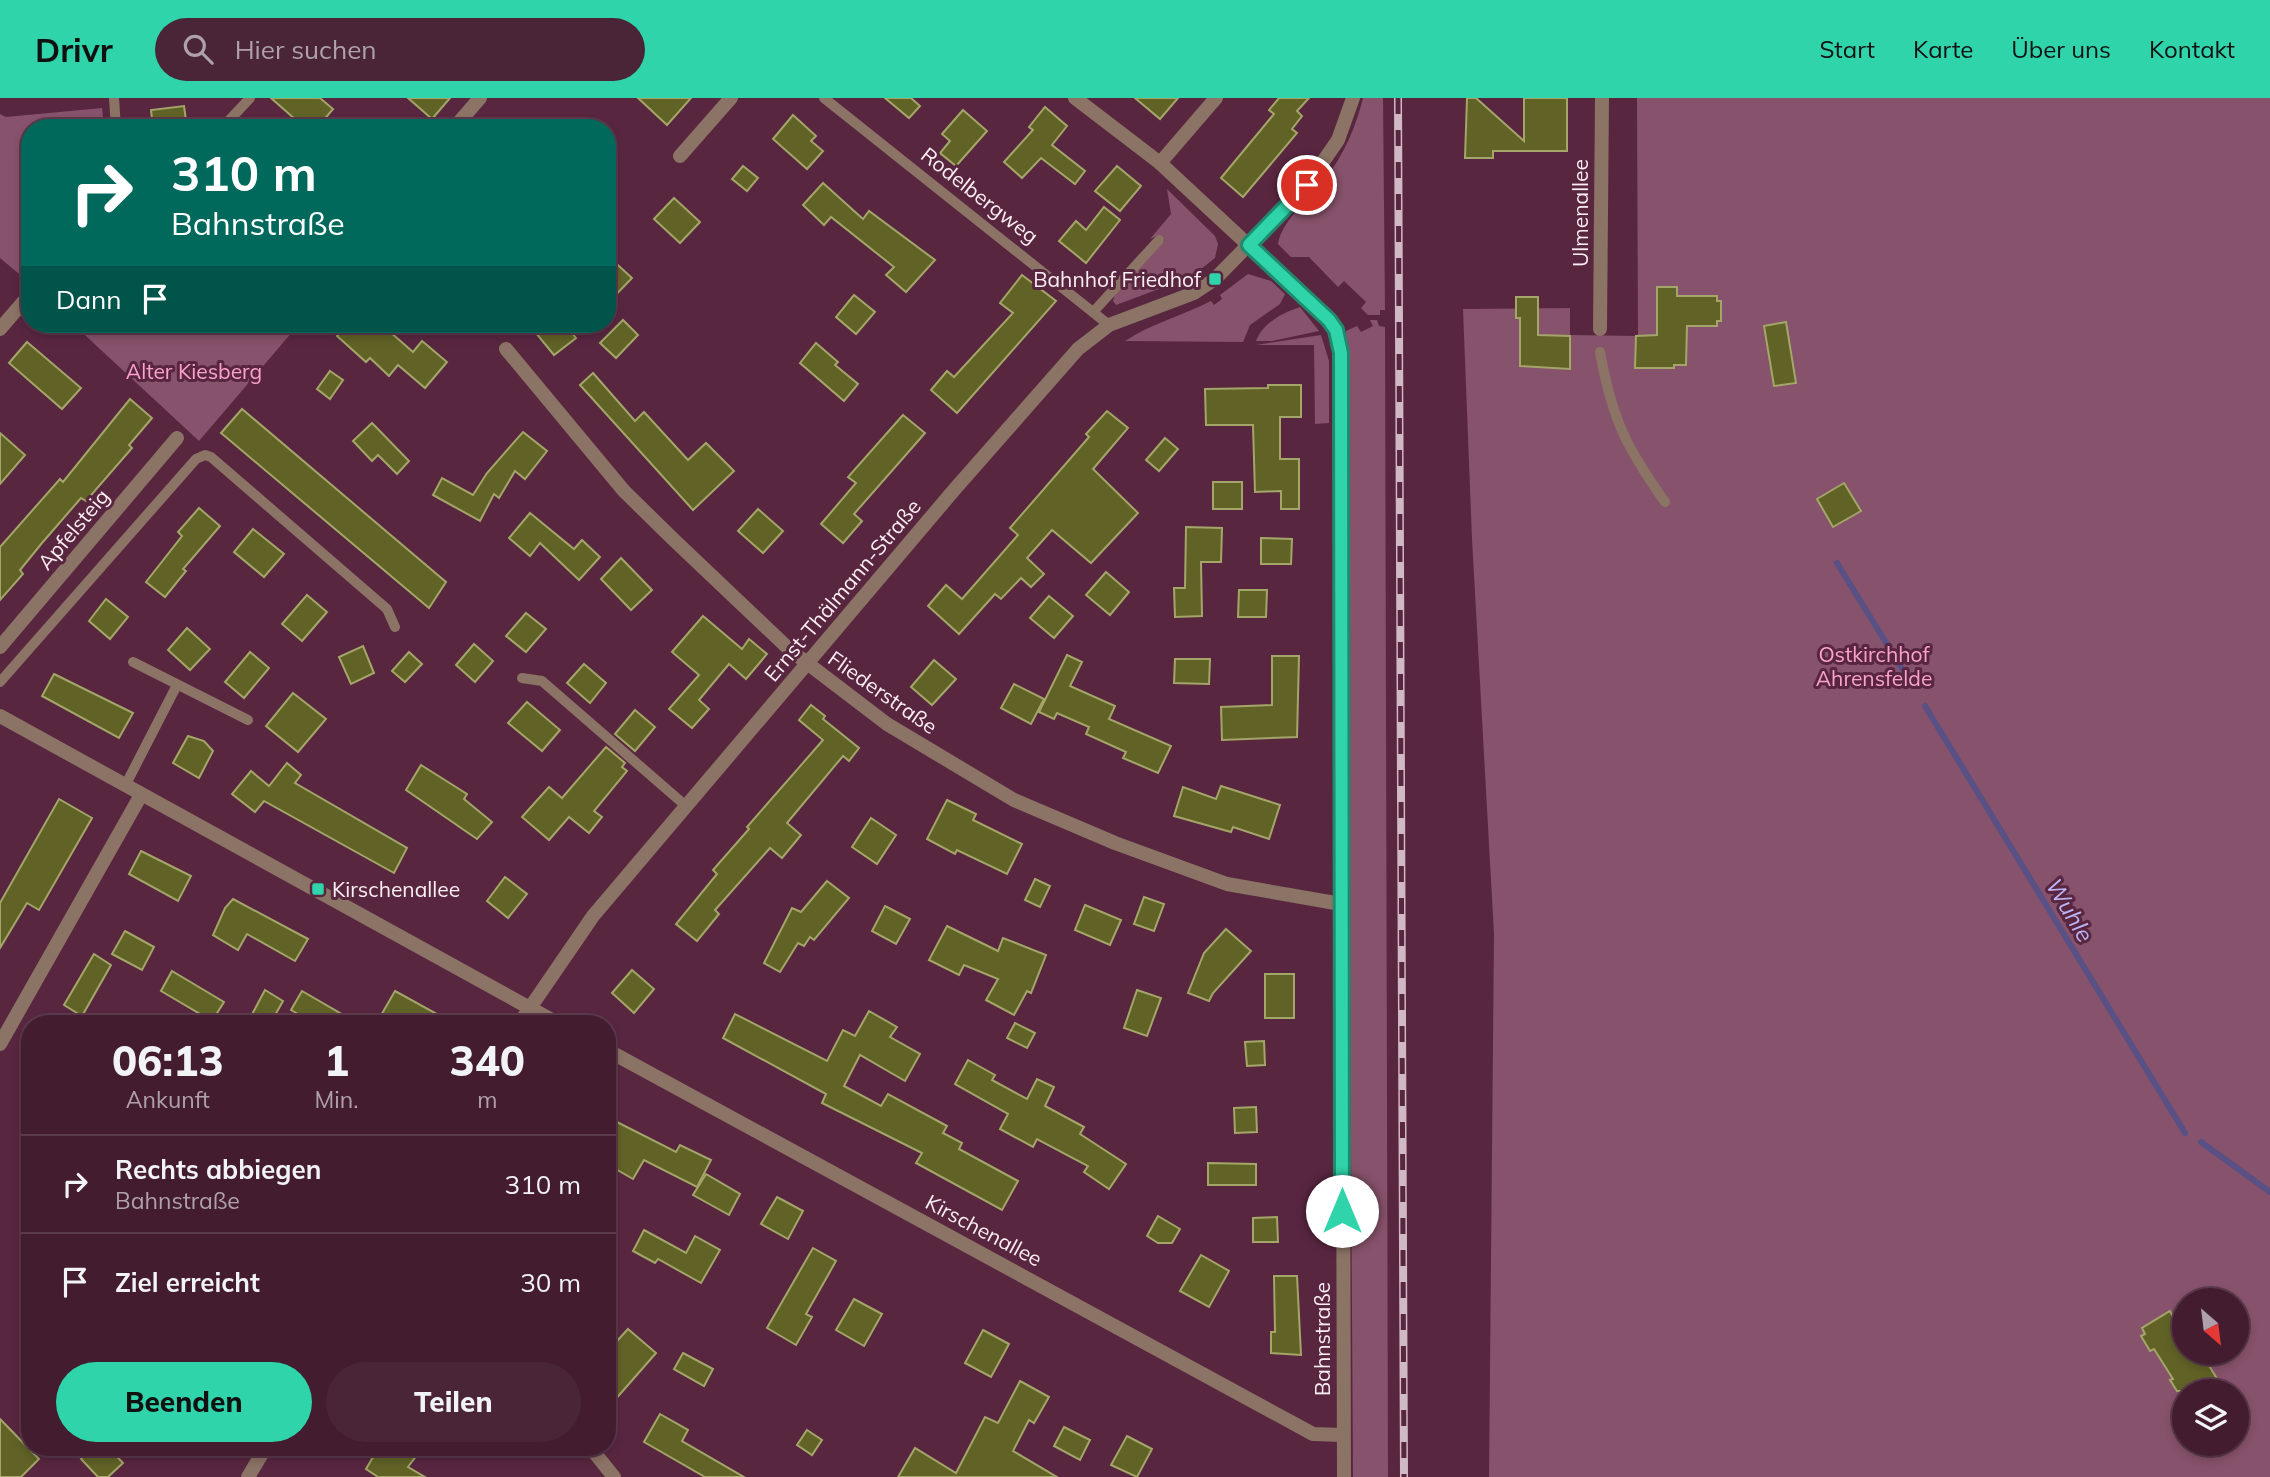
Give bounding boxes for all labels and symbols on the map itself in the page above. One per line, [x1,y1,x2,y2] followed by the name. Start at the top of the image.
[916,141,1044,249] street label: Rodelbergweg
[1277,155,1337,215] pin
[1567,159,1593,267] street label: Ulmenallee
[1033,266,1202,292] place label: Bahnhof Friedhof
[1207,271,1223,287] marker: Bahnhof Friedhof
[126,358,262,384] park label: Alter Kiesberg
[32,483,114,575] street label: Apfelsteig
[758,494,926,686] street label: Ernst-Thälmann-Straße
[1816,641,1932,691] park label: Ostkirchhof Ahrensfelde
[823,645,943,739] street label: Fliederstraße
[2040,873,2100,947] water label: Wuhle
[332,876,460,902] place label: Kirschenallee
[310,881,326,897] marker: Kirschenallee
[1305,1174,1379,1248] position arrow
[921,1188,1047,1272] street label: Kirschenallee
[1309,1282,1335,1396] street label: Bahnstraße
[2172,1288,2249,1365] north arrow

